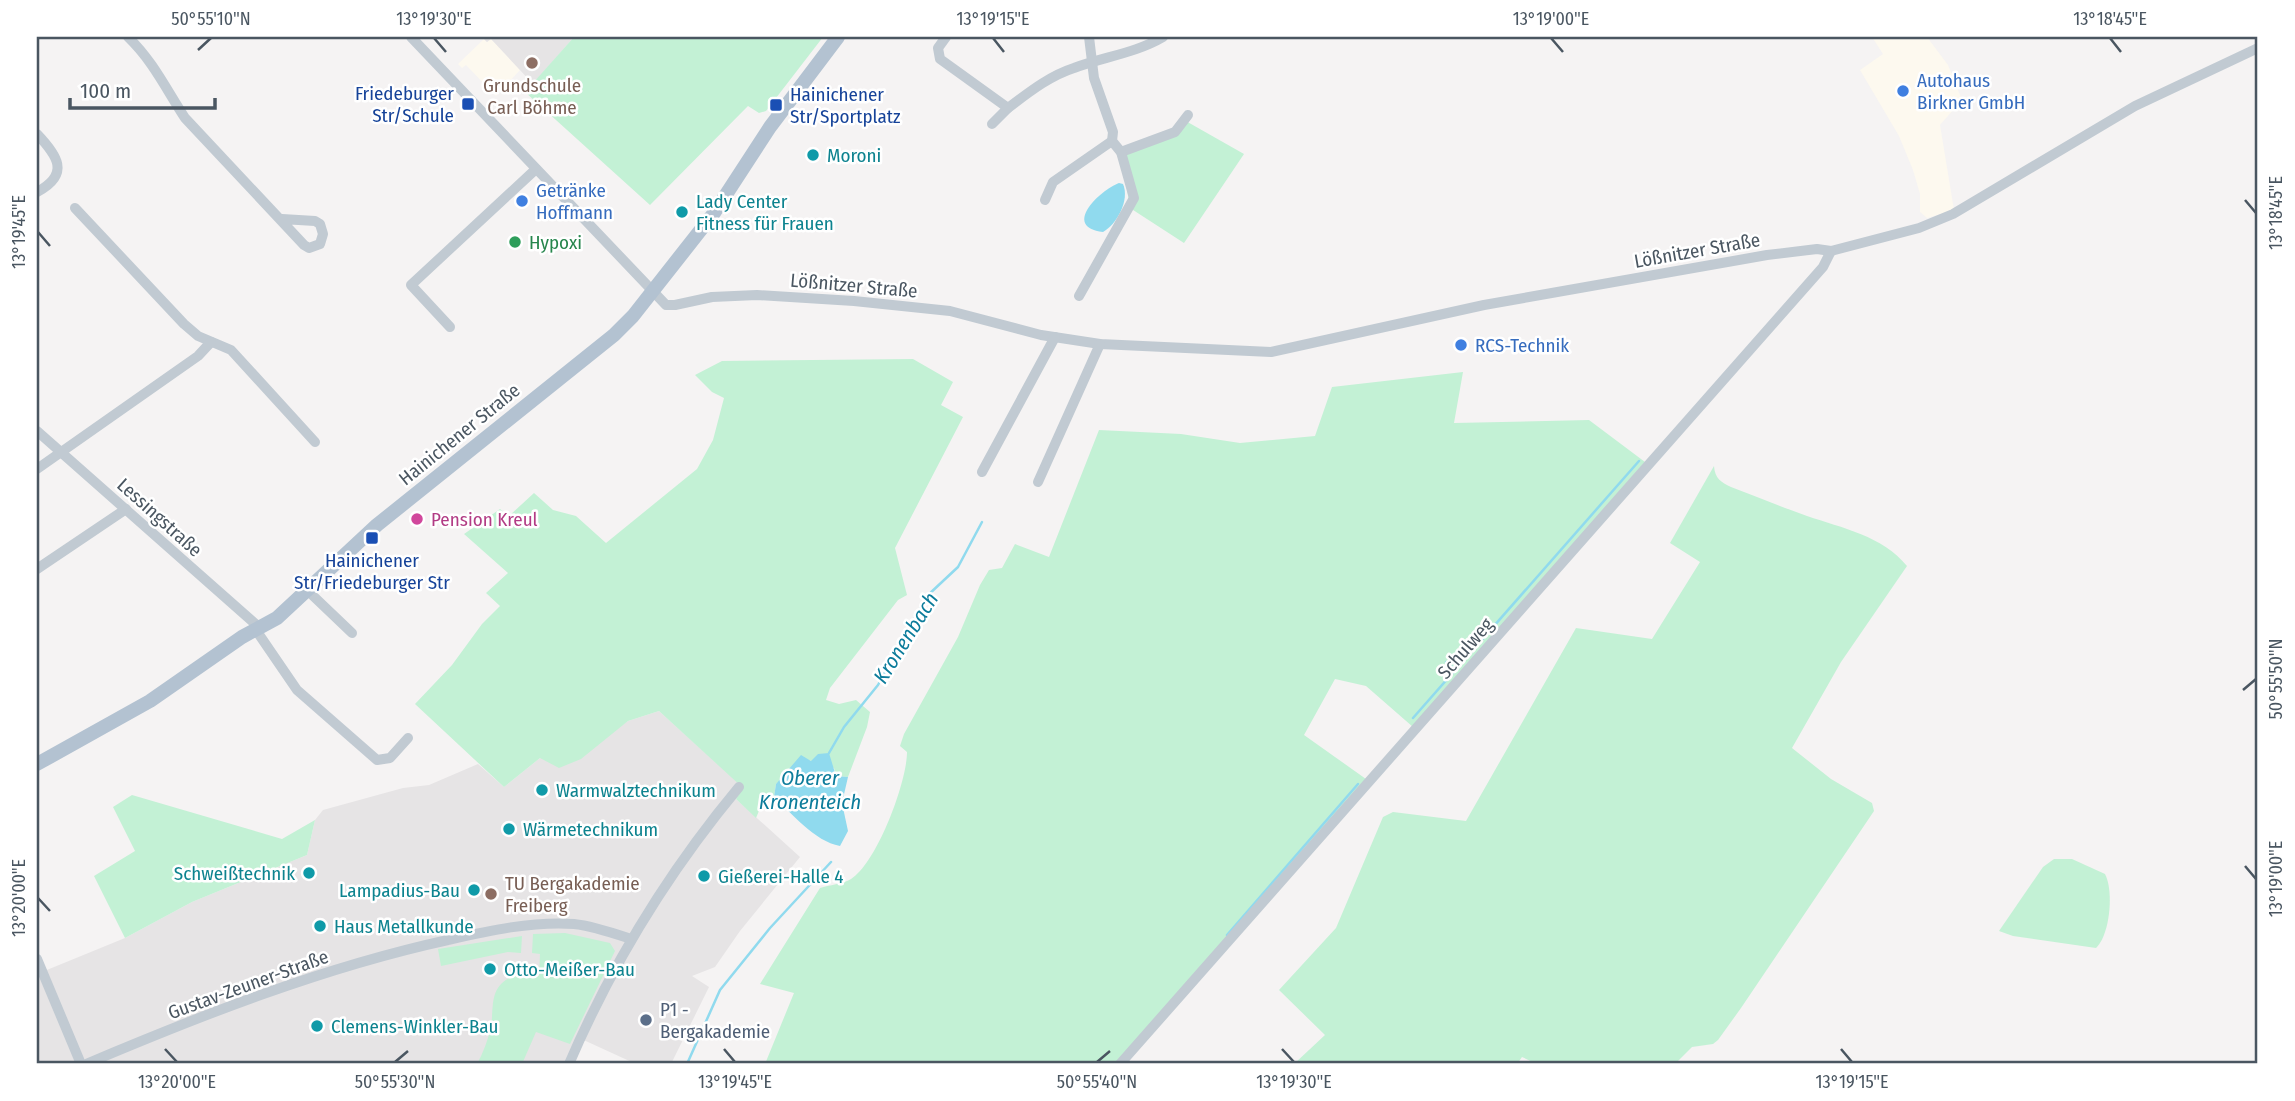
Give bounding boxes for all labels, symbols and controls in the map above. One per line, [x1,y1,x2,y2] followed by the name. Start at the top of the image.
[171,8,251,30] text: 50°55'10"N
[396,8,472,30] text: 13°19'30"E
[957,8,1029,30] text: 13°19'15"E
[1513,8,1589,30] text: 13°19'00"E
[2073,8,2147,30] text: 13°18'45"E
[524,55,540,71] marker: Grundschule Carl Böhme
[70,66,215,110] scale bar
[1917,69,2025,114] place label: Autohaus Birkner GmbH
[483,74,581,119] place label: Grundschule Carl Böhme
[80,78,131,104] text: 100 m
[355,82,454,127] place label: Friedeburger Str/Schule
[790,83,901,128] place label: Hainichener Str/Sportplatz
[1895,83,1911,99] marker: Autohaus Birkner GmbH
[460,96,476,112] marker: Friedeburger Str/Schule
[768,97,784,113] marker: Hainichener Str/Sportplatz
[827,144,881,167] place label: Moroni
[805,147,821,163] marker: Moroni
[2265,176,2287,250] text: 13°18'45"E
[536,179,613,224] place label: Getränke Hoffmann
[696,190,834,235] place label: Lady Center Fitness für Frauen
[514,193,530,209] marker: Getränke Hoffmann
[8,195,30,269] text: 13°19'45"E
[674,204,690,220] marker: Lady Center Fitness für Frauen
[1632,228,1762,273] street label: Lößnitzer Straße
[529,231,582,254] place label: Hypoxi
[507,234,523,250] marker: Hypoxi
[789,268,919,303] street label: Lößnitzer Straße
[1475,334,1569,357] place label: RCS-Technik
[1453,337,1469,353] marker: RCS-Technik
[394,379,524,490] street label: Hainichener Straße
[112,473,207,561] street label: Lessingstraße
[431,508,538,531] place label: Pension Kreul
[409,511,425,527] marker: Pension Kreul
[364,530,380,546] marker: Hainichener Str/Friedeburger Str
[294,549,450,594] place label: Hainichener Str/Friedeburger Str
[868,588,944,688] water label: Kronenbach
[1433,613,1498,684] street label: Schulweg
[2265,639,2287,719] text: 50°55'50"N
[759,765,861,815] water label: Oberer Kronenteich
[556,779,716,802] place label: Warmwalztechnikum
[534,782,550,798] marker: Warmwalztechnikum
[523,818,658,841] place label: Wärmetechnikum
[501,821,517,837] marker: Wärmetechnikum
[2265,841,2287,917] text: 13°19'00"E
[8,859,30,937] text: 13°20'00"E
[174,862,295,885] place label: Schweißtechnik
[301,865,317,881] marker: Schweißtechnik
[718,865,844,888] place label: Gießerei-Halle 4
[696,868,712,884] marker: Gießerei-Halle 4
[505,872,640,917] place label: TU Bergakademie Freiberg
[339,879,460,902] place label: Lampadius-Bau
[466,882,482,898] marker: Lampadius-Bau
[483,886,499,902] marker: TU Bergakademie Freiberg
[334,915,474,938] place label: Haus Metallkunde
[312,918,328,934] marker: Haus Metallkunde
[165,945,331,1024] street label: Gustav-Zeuner-Straße
[504,958,635,981] place label: Otto-Meißer-Bau
[482,961,498,977] marker: Otto-Meißer-Bau
[660,998,770,1043] place label: P1 - Bergakademie
[638,1012,654,1028] marker: P1 - Bergakademie
[331,1015,499,1038] place label: Clemens-Winkler-Bau
[309,1018,325,1034] marker: Clemens-Winkler-Bau
[138,1071,216,1093] text: 13°20'00"E
[355,1071,435,1093] text: 50°55'30"N
[698,1071,772,1093] text: 13°19'45"E
[1057,1071,1137,1093] text: 50°55'40"N
[1256,1071,1332,1093] text: 13°19'30"E
[1816,1071,1888,1093] text: 13°19'15"E

